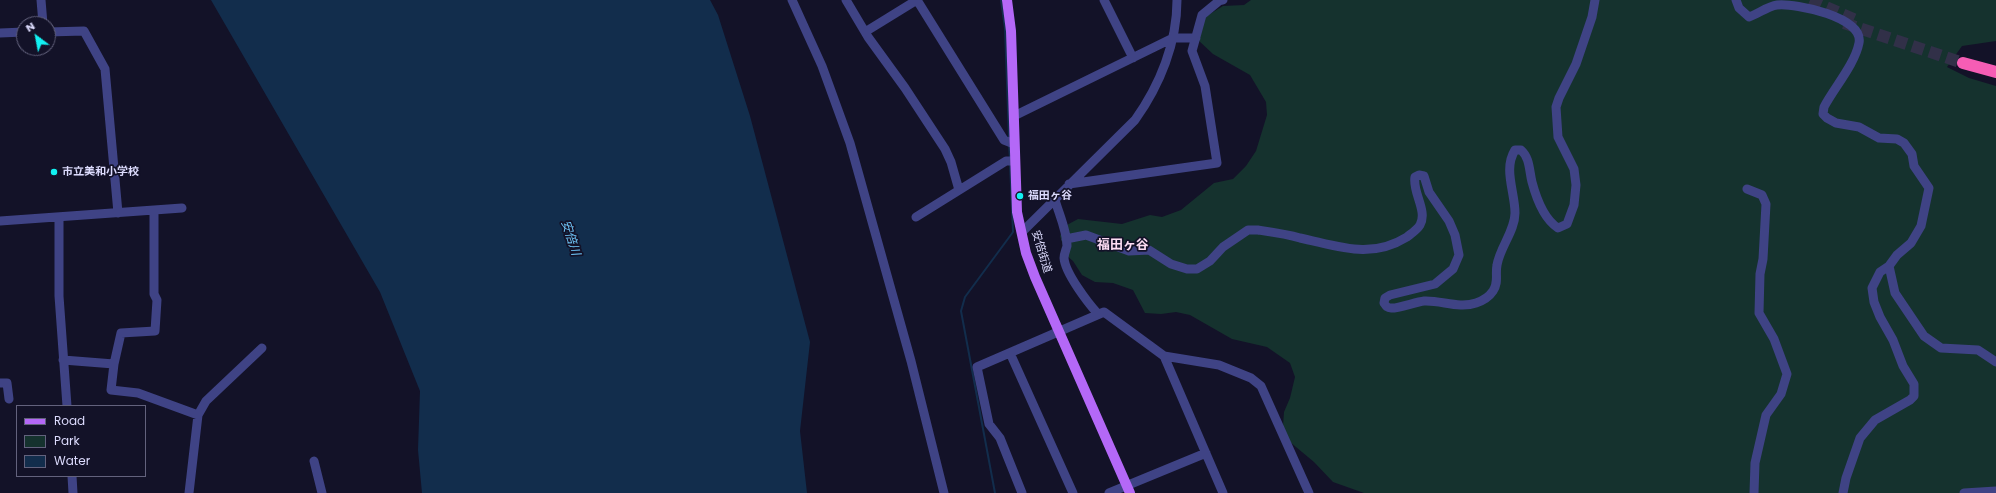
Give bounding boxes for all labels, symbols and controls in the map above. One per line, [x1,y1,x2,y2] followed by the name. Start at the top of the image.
[16,16,56,56] north arrow
[22,18,38,36] text: N
[62,165,139,179] place label: 市立美和小学校
[49,167,59,177] marker: 市立美和小学校
[1028,189,1072,203] place label: 福田ヶ谷
[1015,191,1025,201] marker: 福田ヶ谷
[558,219,582,257] water label: 安倍川
[1028,229,1054,275] street label: 安倍街道
[1097,238,1149,254] district label: 福田ヶ谷
[16,405,146,477] legend
[54,412,85,429] text: Road
[54,432,80,449] text: Park
[54,452,90,469] text: Water

